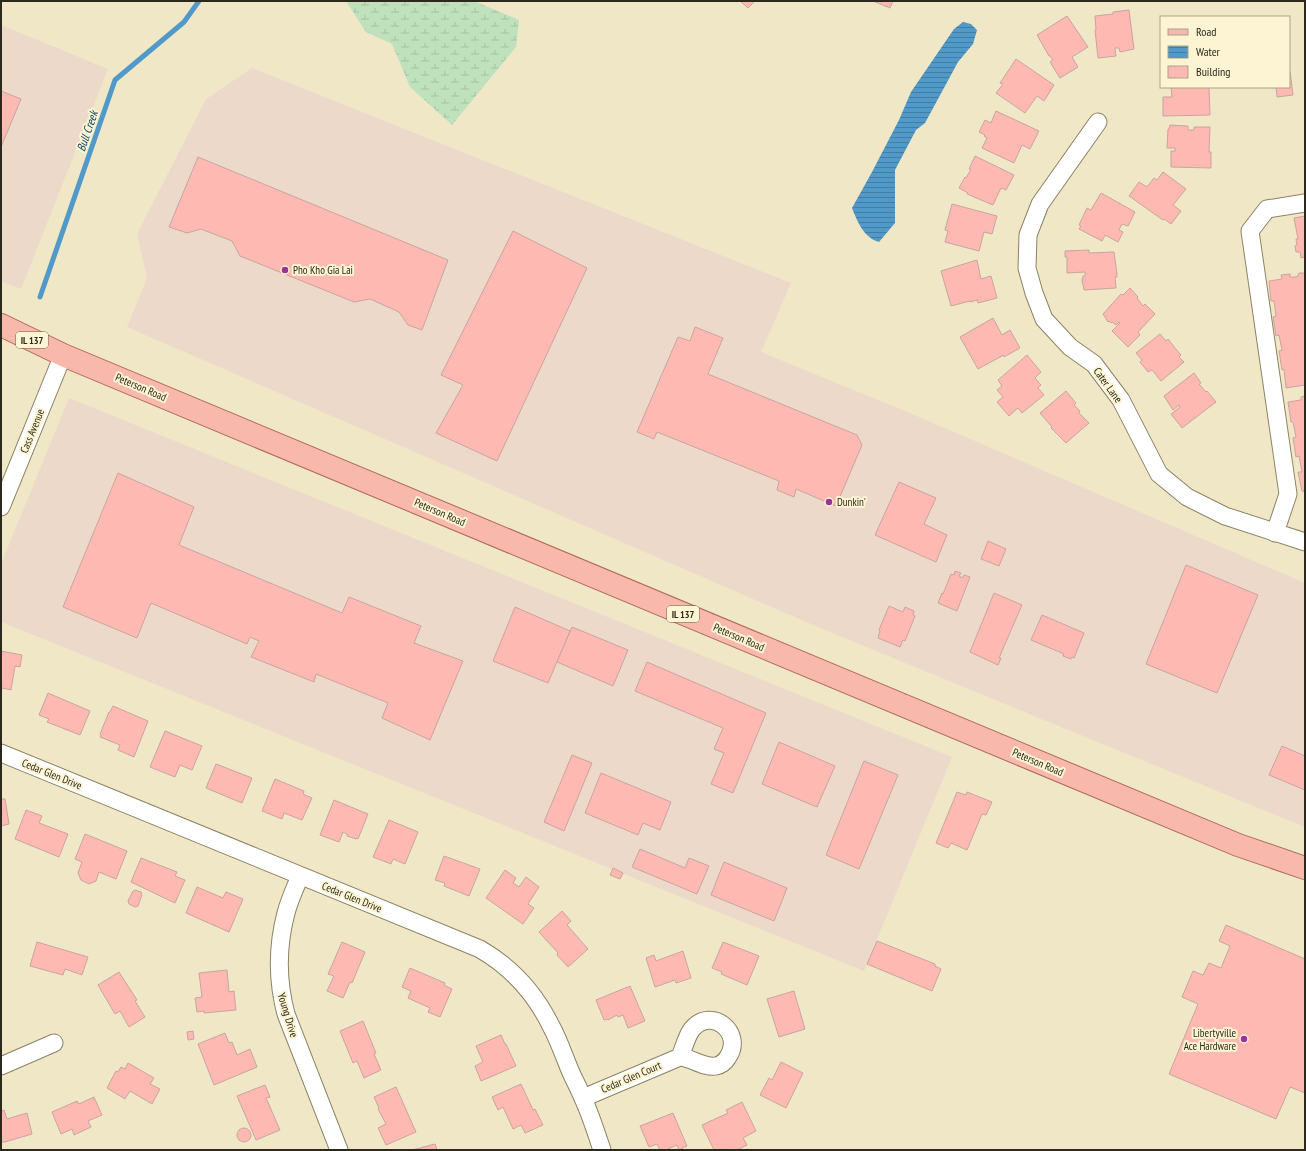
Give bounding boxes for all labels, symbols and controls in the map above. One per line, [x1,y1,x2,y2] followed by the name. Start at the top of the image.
[1160,16,1290,88] legend
[1196,24,1216,39] text: Road
[1196,44,1221,59] text: Water
[1196,64,1231,79] text: Building
[73,107,101,153] water label: Bull Creek
[293,263,353,277] place label: Pho Kho Gia Lai
[280,265,290,275] marker: Pho Kho Gia Lai
[16,332,48,348] road number: IL 137
[1090,365,1126,406] street label: Cater Lane
[113,370,169,404] street label: Peterson Road
[17,406,47,455] street label: Cass Avenue
[412,495,468,529] street label: Peterson Road
[837,495,866,509] place label: Dunkin'
[824,497,834,507] marker: Dunkin'
[667,606,699,622] road number: IL 137
[711,620,767,654] street label: Peterson Road
[1010,745,1066,779] street label: Peterson Road
[20,756,84,793] street label: Cedar Glen Drive
[320,879,384,916] street label: Cedar Glen Drive
[275,991,301,1039] street label: Young Drive
[1184,1026,1236,1053] place label: Libertyville Ace Hardware
[1239,1034,1249,1044] marker: Libertyville Ace Hardware
[599,1058,663,1096] street label: Cedar Glen Court

